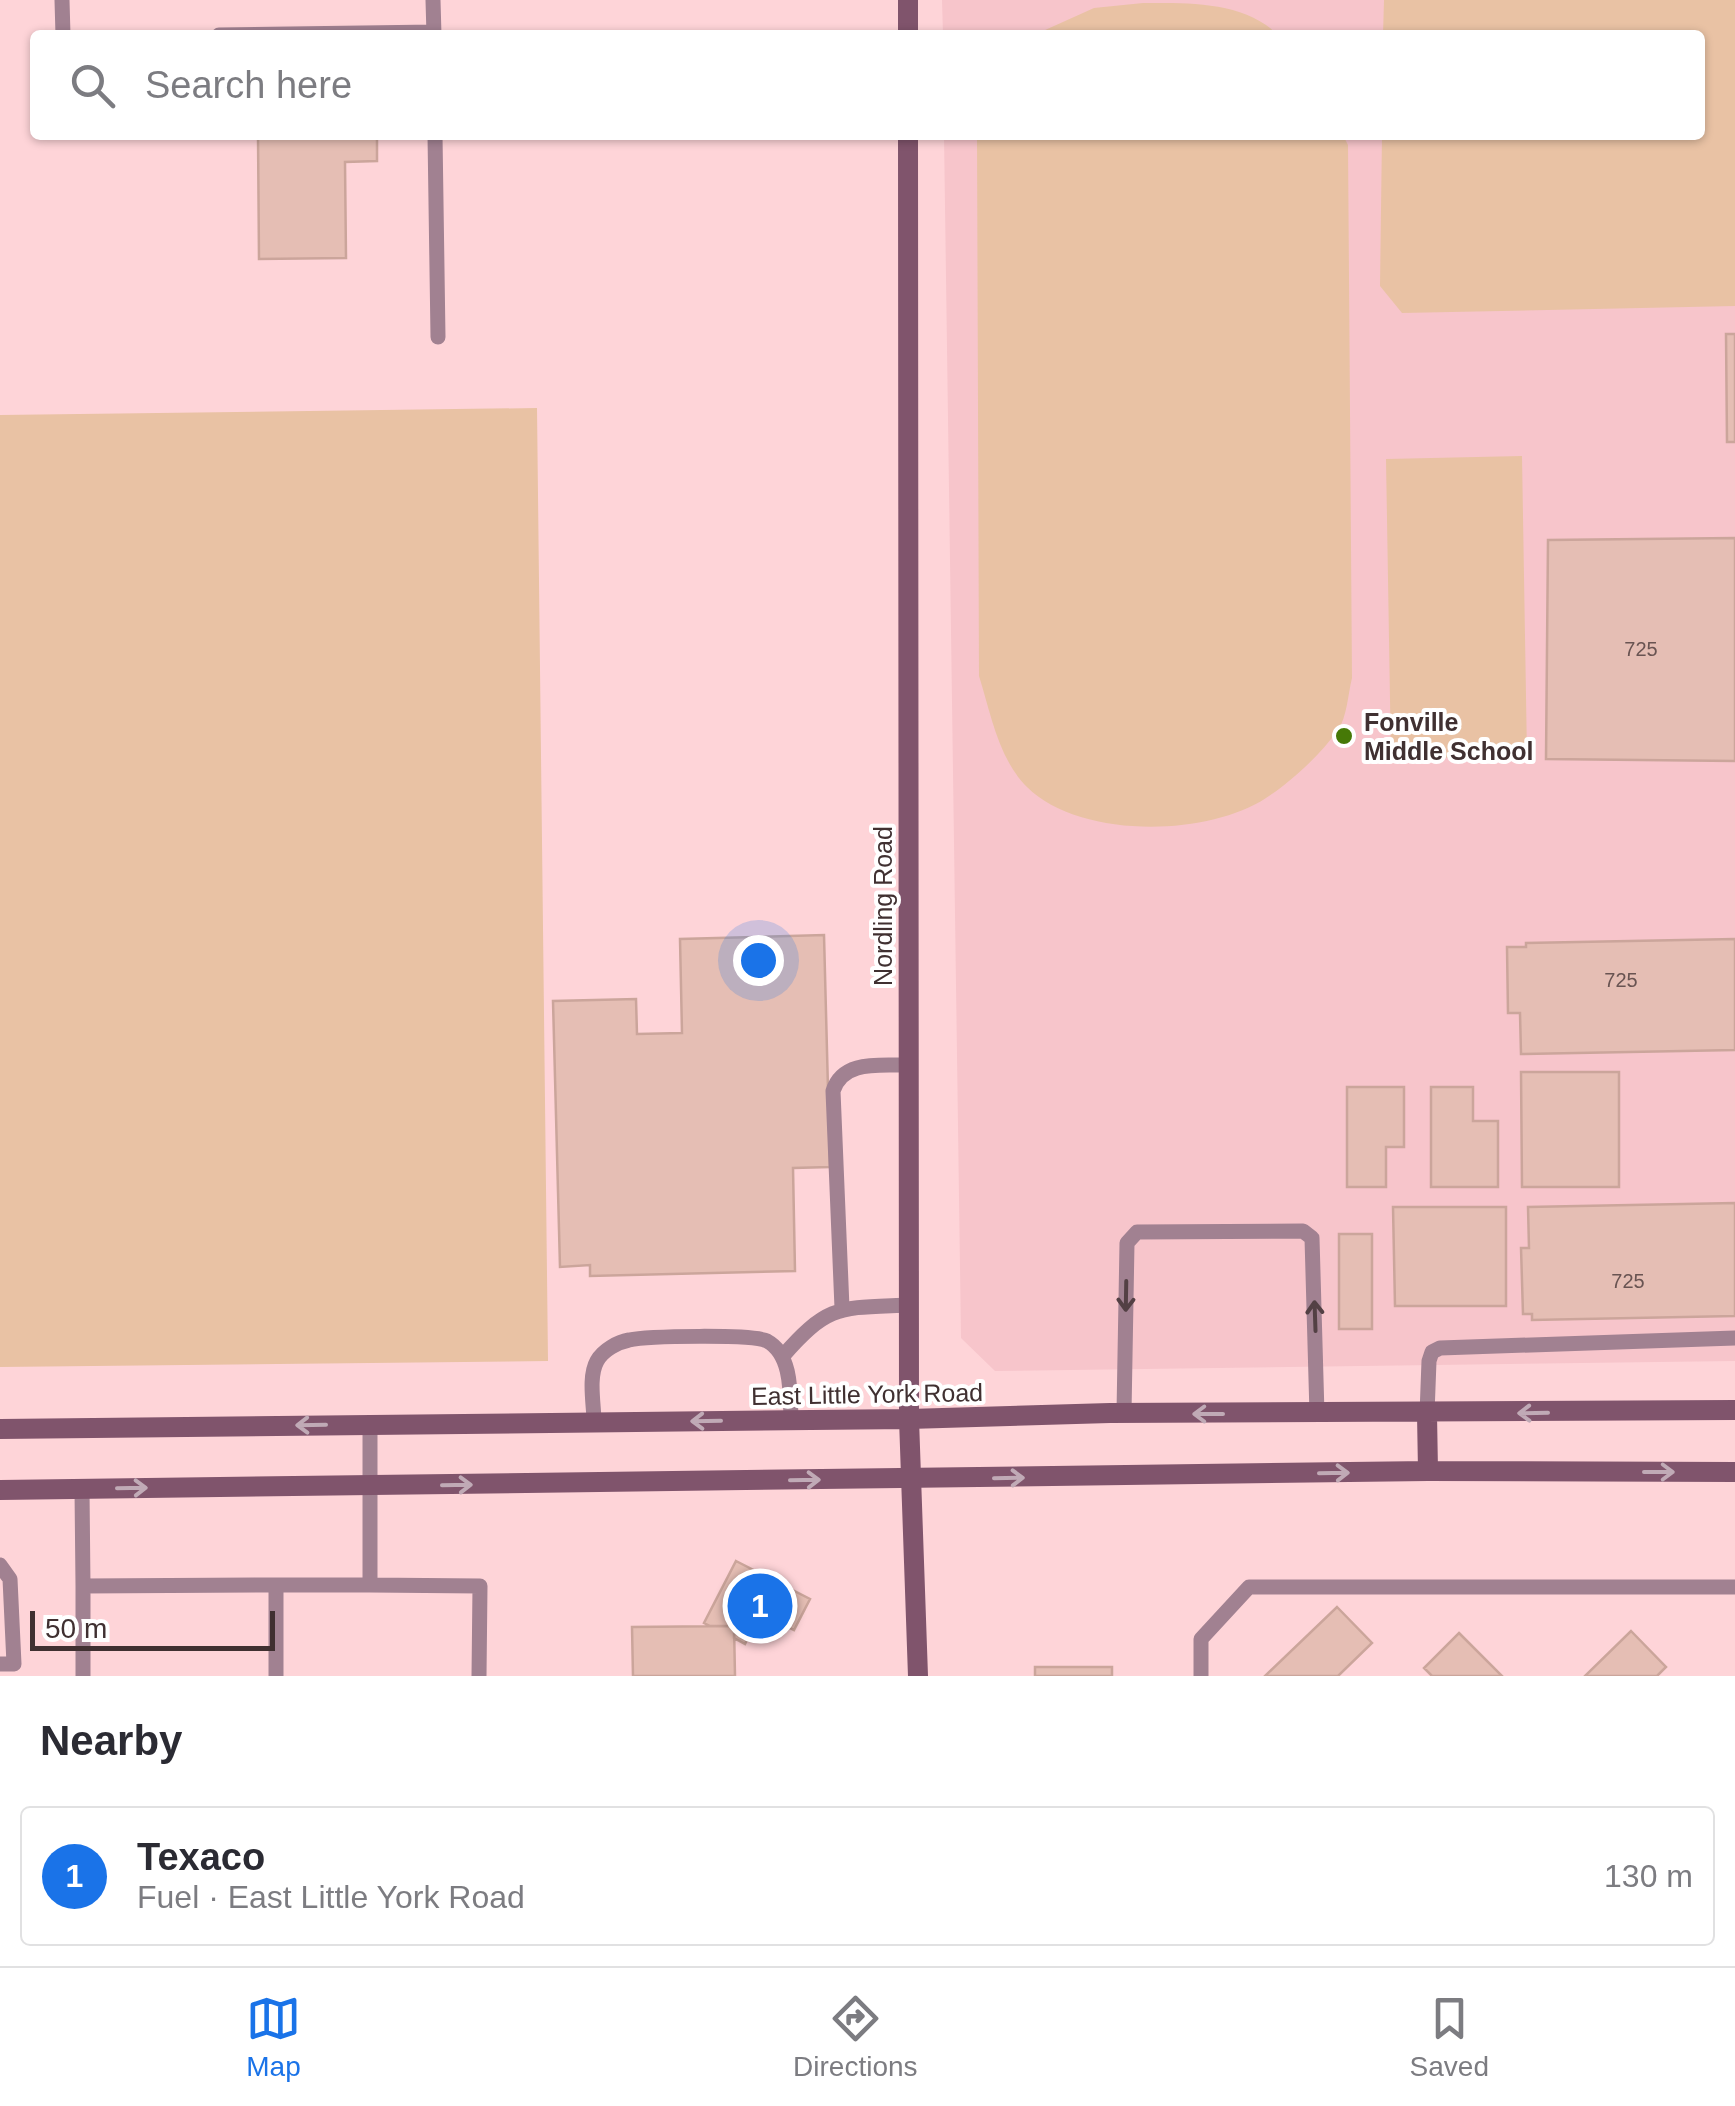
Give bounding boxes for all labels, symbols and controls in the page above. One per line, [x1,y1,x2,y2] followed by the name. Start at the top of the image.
[30,30,1705,140] search box
[65,58,120,113] icon: search
[145,64,352,106] text: Search here
[1624,638,1658,660] house number: 725
[1364,708,1533,765] place label: Fonville Middle School
[1333,725,1355,747] marker: Fonville Middle School
[869,826,897,986] street label: Nordling Road
[733,935,784,986] your location
[1604,969,1638,991] house number: 725
[1611,1270,1645,1292] house number: 725
[1117,1279,1136,1311] one-way arrow
[1306,1301,1325,1333] one-way arrow
[751,1378,983,1410] street label: East Little York Road
[1517,1403,1549,1422] one-way arrow
[1192,1404,1224,1424] one-way arrow
[691,1412,724,1430] one-way arrow
[296,1416,328,1434] one-way arrow
[1642,1462,1675,1482] one-way arrow
[1318,1463,1350,1482] one-way arrow
[993,1468,1025,1487] one-way arrow
[788,1470,820,1490] one-way arrow
[441,1475,473,1494] one-way arrow
[116,1478,148,1498] one-way arrow
[728,1568,792,1644] pin: 1
[30,1606,275,1650] scale bar
[45,1613,107,1644] text: 50 m
[40,1717,182,1764] text: Nearby
[137,1836,265,1878] text: Texaco
[66,1858,83,1894] text: 1
[1604,1858,1693,1894] text: 130 m
[137,1879,525,1915] text: Fuel · East Little York Road
[246,1991,301,2083] tab: Map
[793,1991,918,2083] tab: Directions
[1410,1991,1489,2083] tab: Saved

